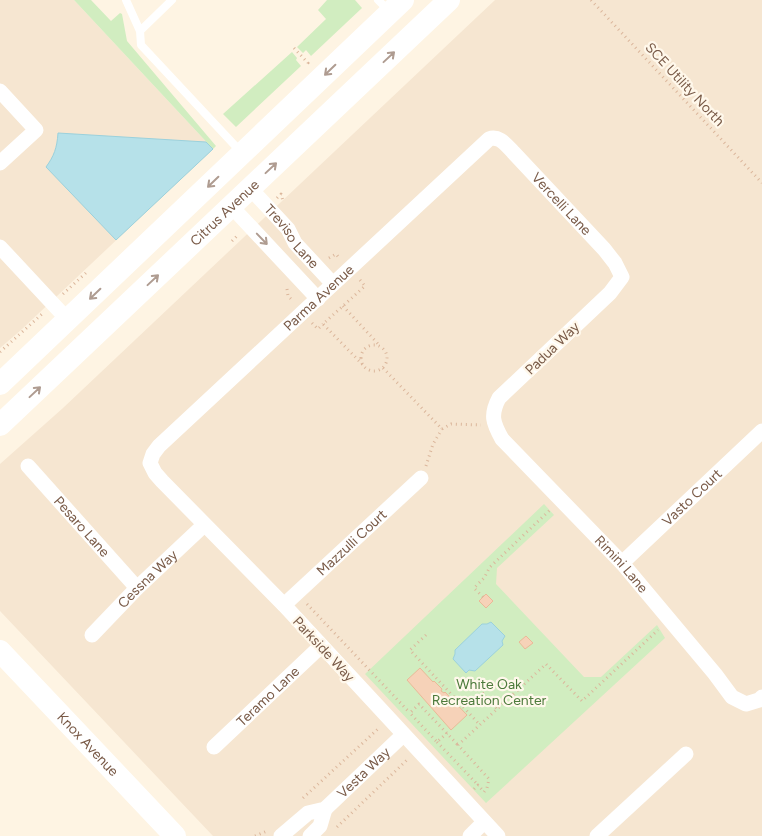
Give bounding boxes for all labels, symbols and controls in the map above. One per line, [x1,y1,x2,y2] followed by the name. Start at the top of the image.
[642,39,728,130] street label: SCE Utility North
[383,51,396,63] one-way arrow
[324,64,336,76] one-way arrow
[265,162,278,174] one-way arrow
[528,169,595,239] street label: Vercelli Lane
[187,176,263,250] street label: Citrus Avenue
[206,176,219,188] one-way arrow
[260,201,322,272] street label: Treviso Lane
[256,233,268,246] one-way arrow
[280,261,358,335] street label: Parma Avenue
[147,274,160,286] one-way arrow
[88,288,101,300] one-way arrow
[522,318,584,378] street label: Padua Way
[29,386,42,398] one-way arrow
[659,465,726,530] street label: Vasto Court
[50,493,113,561] street label: Pesaro Lane
[313,506,390,579] street label: Mazzulli Court
[591,532,652,597] street label: Rimini Lane
[114,546,182,612] street label: Cessna Way
[289,613,359,686] street label: Parkside Way
[233,663,303,730] street label: Teramo Lane
[432,676,547,709] park label: White Oak Recreation Center
[53,709,122,780] street label: Knox Avenue
[334,743,394,802] street label: Vesta Way

